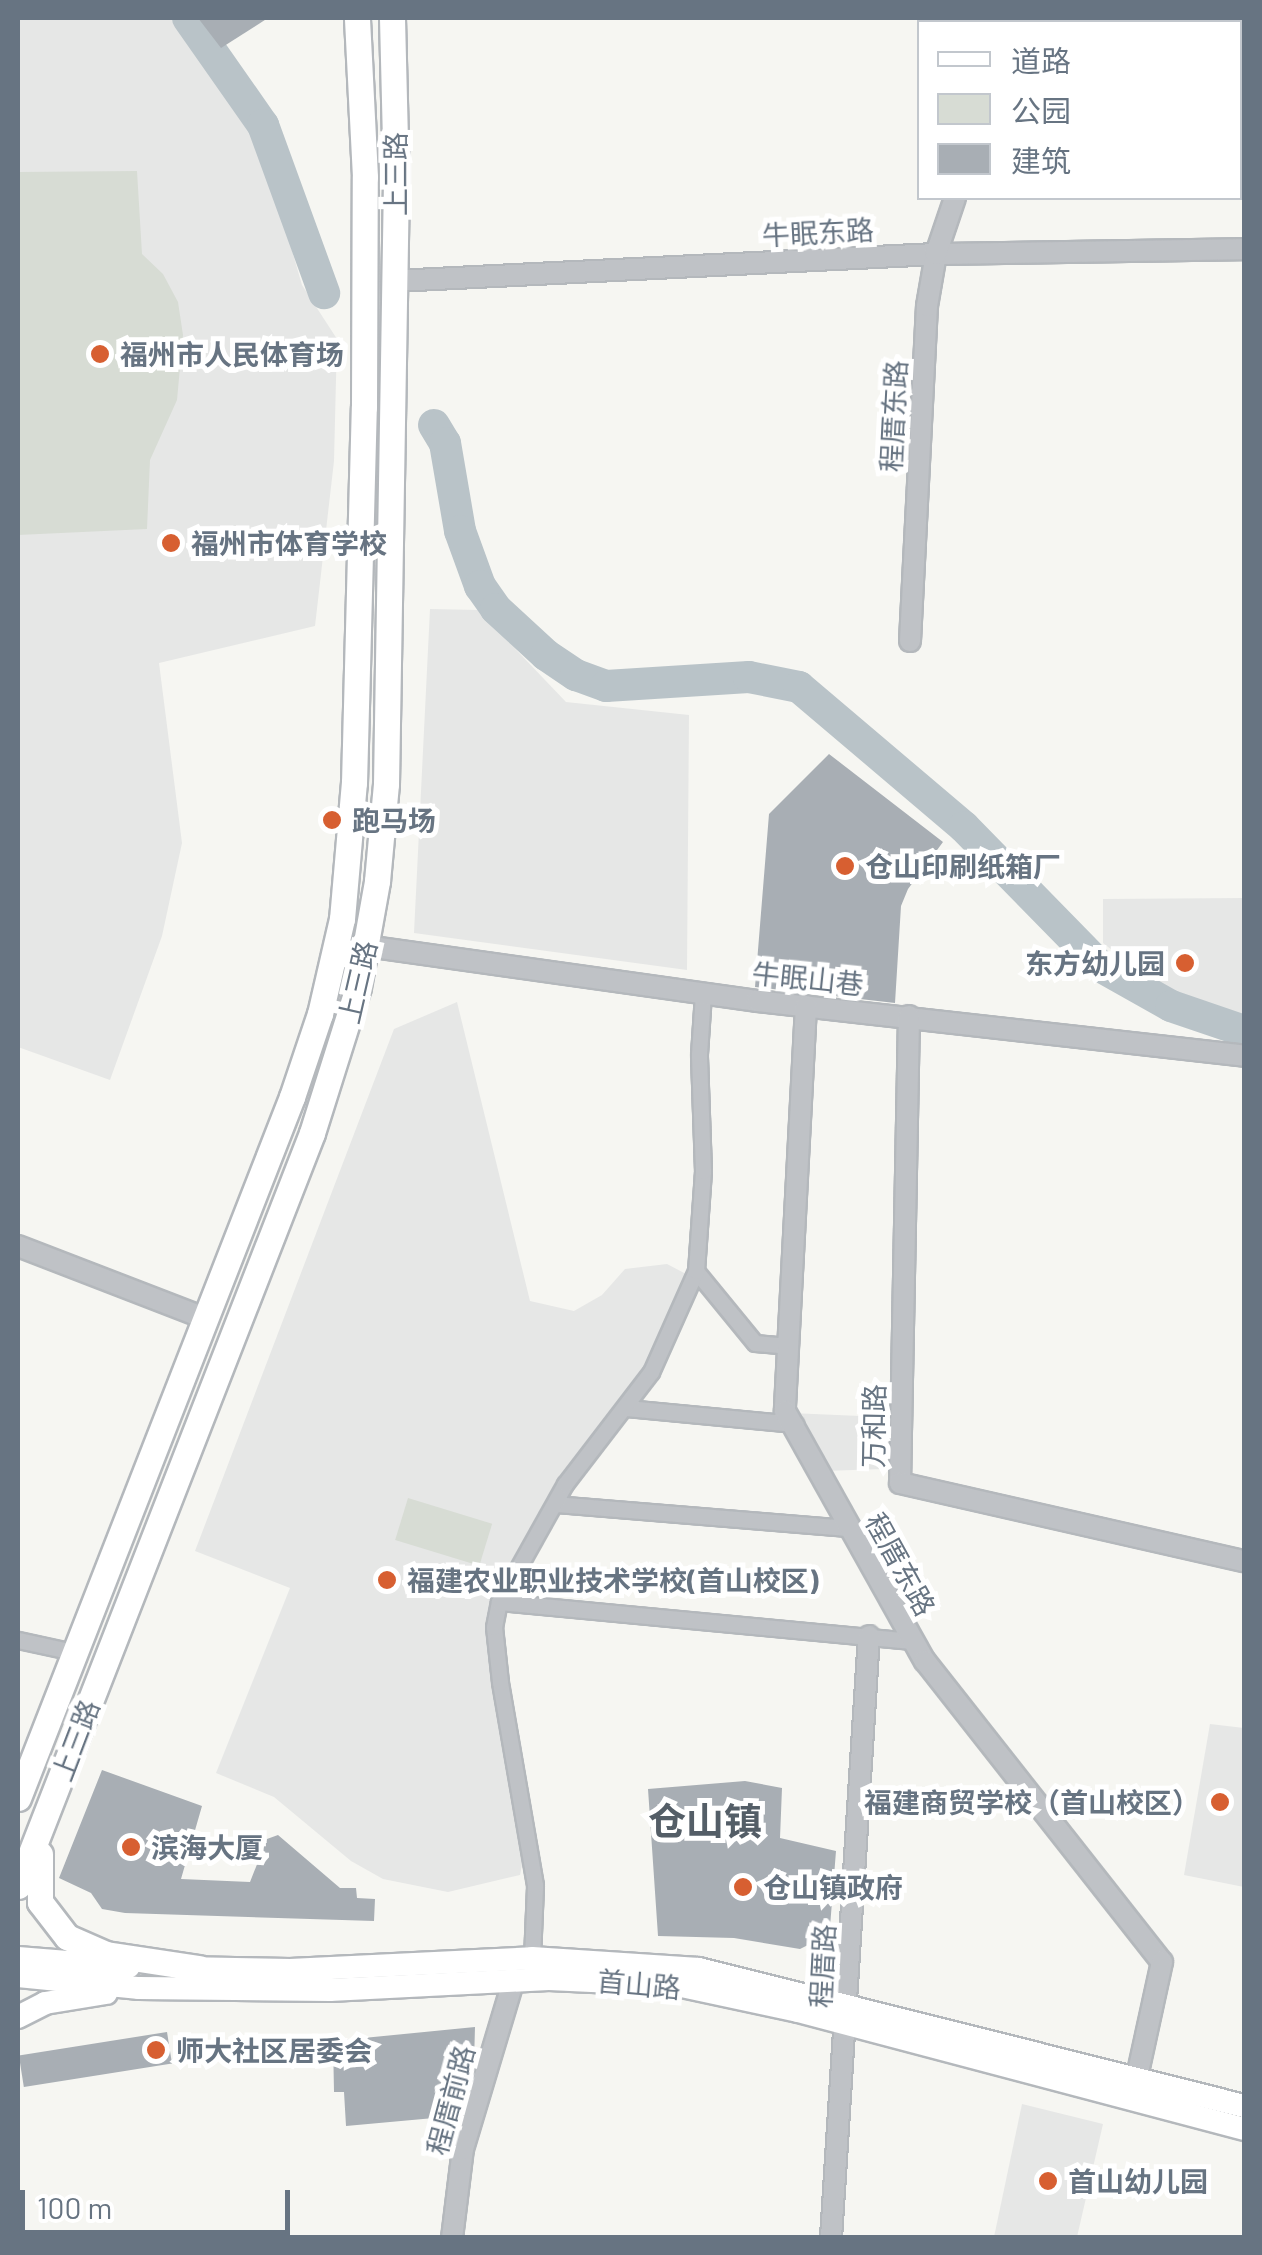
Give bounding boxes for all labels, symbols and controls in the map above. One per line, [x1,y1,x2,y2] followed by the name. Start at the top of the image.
[917,20,1242,200] legend
[1011,42,1071,78] text: 道路
[1011,92,1071,128] text: 公园
[378,132,412,216] street label: 上三路
[1011,142,1071,178] text: 建筑
[761,212,875,252] street label: 牛眠东路
[120,337,344,371] place label: 福州市人民体育场
[89,343,111,365] marker: 福州市人民体育场
[873,359,913,473] street label: 程厝东路
[191,526,387,560] place label: 福州市体育学校
[160,532,182,554] marker: 福州市体育学校
[352,803,436,837] place label: 跑马场
[321,809,343,831] marker: 跑马场
[865,849,1061,883] place label: 仓山印刷纸箱厂
[834,855,856,877] marker: 仓山印刷纸箱厂
[331,937,383,1027] street label: 上三路
[1025,946,1165,980] place label: 东方幼儿园
[1174,952,1196,974] marker: 东方幼儿园
[751,955,865,1001] street label: 牛眠山巷
[855,1384,891,1468] street label: 万和路
[859,1507,943,1621] street label: 程厝东路
[407,1563,818,1597] place label: 福建农业职业技术学校(首山校区)
[376,1569,398,1591] marker: 福建农业职业技术学校(首山校区)
[44,1695,106,1785] street label: 上三路
[864,1785,1200,1819] place label: 福建商贸学校（首山校区）
[1209,1791,1231,1813] marker: 福建商贸学校（首山校区）
[648,1798,762,1844] district label: 仓山镇
[151,1830,263,1864] place label: 滨海大厦
[120,1836,142,1858] marker: 滨海大厦
[763,1870,903,1904] place label: 仓山镇政府
[732,1876,754,1898] marker: 仓山镇政府
[803,1923,841,2009] street label: 程厝路
[596,1964,682,2004] street label: 首山路
[176,2033,372,2067] place label: 师大社区居委会
[145,2039,167,2061] marker: 师大社区居委会
[419,2042,481,2158] street label: 程厝前路
[1068,2164,1208,2198] place label: 首山幼儿园
[25,2170,295,2232] scale bar
[1037,2170,1059,2192] marker: 首山幼儿园
[37,2189,112,2225] text: 100 m

